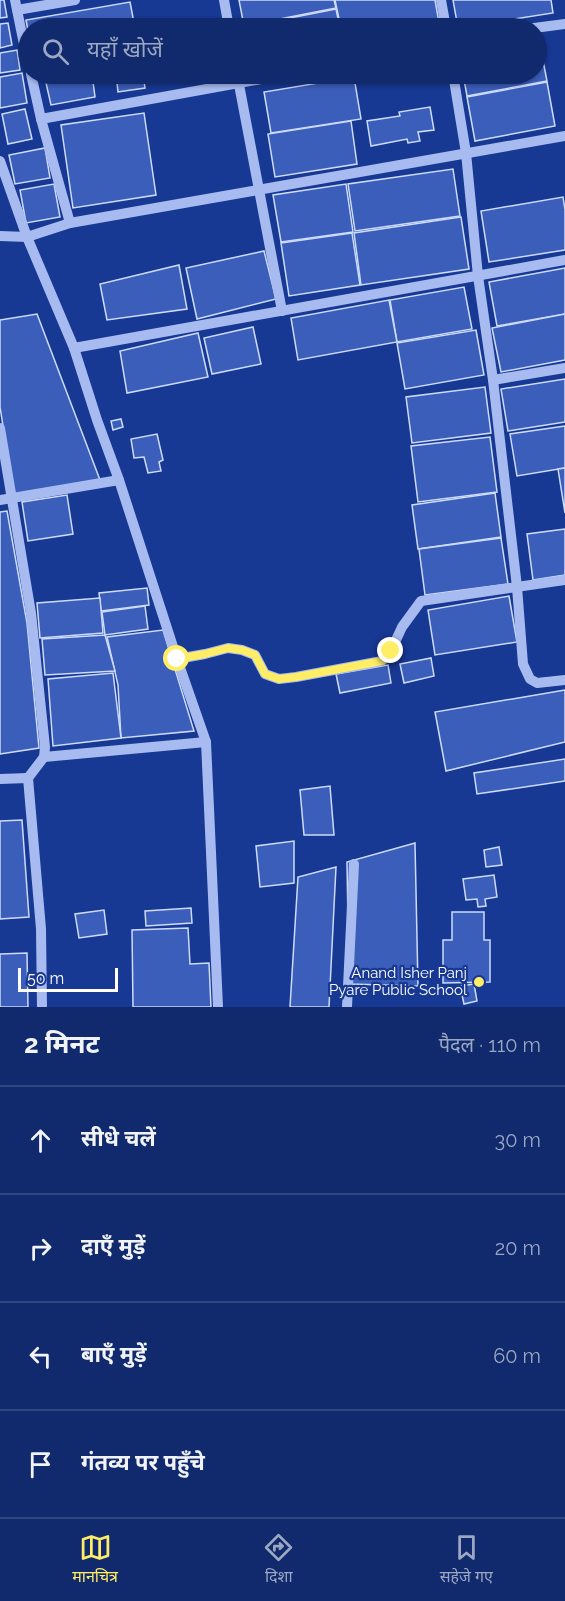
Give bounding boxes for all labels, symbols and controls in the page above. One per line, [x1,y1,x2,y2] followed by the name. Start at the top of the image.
[18,18,547,84] search box
[39,35,72,68] icon: search
[87,36,163,62] text: यहाँ खोजें
[377,637,403,663] route end
[163,645,189,671] route start
[329,964,468,999] place label: Anand Isher Panj Pyare Public School
[18,965,118,992] scale bar
[27,969,64,988] text: 50 m
[472,975,486,989] marker: Anand Isher Panj Pyare Public School
[24,1029,99,1059] text: 2 मिनट
[439,1033,541,1057] text: पैदल · 110 m
[24,1124,57,1157] icon: ahead
[81,1125,156,1151] text: सीधे चलें
[495,1128,541,1152] text: 30 m
[24,1232,57,1265] icon: right
[81,1233,145,1259] text: दाएँ मुड़ें
[495,1236,541,1260] text: 20 m
[24,1340,57,1373] icon: left
[81,1341,147,1367] text: बाएँ मुड़ें
[493,1344,541,1368] text: 60 m
[24,1448,57,1481] icon: arrive
[81,1449,205,1475] text: गंतव्य पर पहुँचे
[72,1531,118,1589] tab: मानचित्र
[262,1531,295,1589] tab: दिशा
[440,1531,493,1589] tab: सहेजे गए

